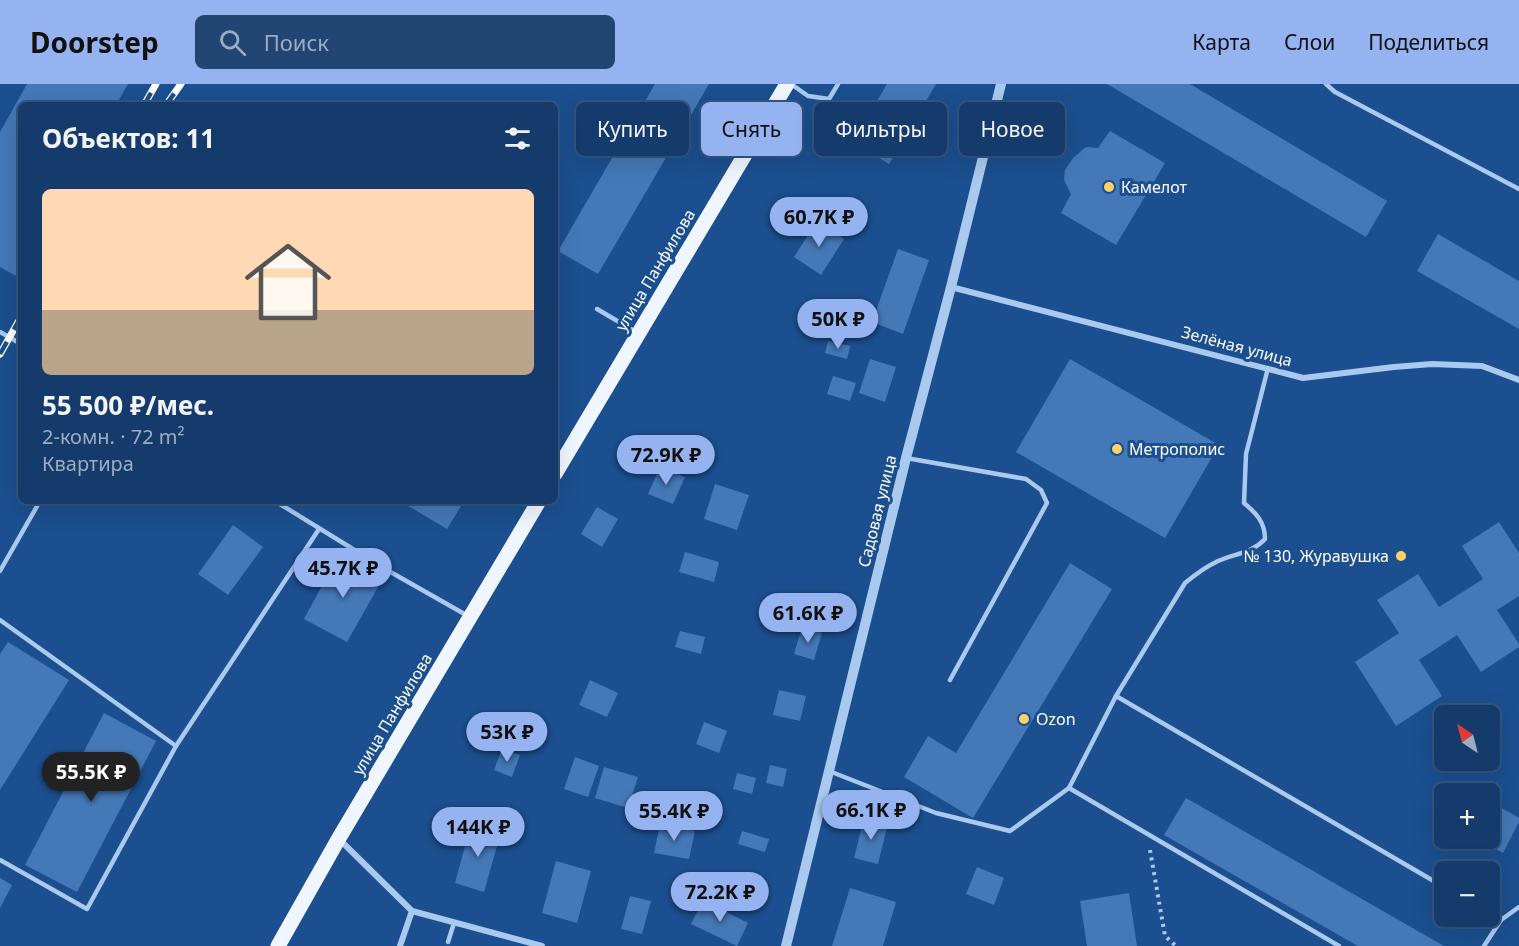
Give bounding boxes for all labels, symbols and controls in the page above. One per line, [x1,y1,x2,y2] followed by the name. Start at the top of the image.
[195,15,615,69] search box
[30,23,159,61] text: Doorstep
[216,26,249,59] icon: search
[264,27,329,57] text: Поиск
[1192,28,1251,56] text: Карта
[1284,28,1335,56] text: Слои
[1368,28,1489,56] text: Поделиться
[576,102,689,156] chip: Купить
[701,102,802,156] chip: Снять
[814,102,947,156] chip: Фильтры
[959,102,1065,156] chip: Новое
[42,120,215,156] text: Объектов: 11
[501,122,534,155] icon: filters
[1121,176,1188,198] place label: Камелот
[1102,180,1116,194] marker: Камелот
[764,197,874,248] pin: 60.7K ₽
[784,203,854,230] text: 60.7K ₽
[610,205,700,335] street label: улица Панфилова
[234,228,342,336] icon: home
[796,299,880,350] pin: 50K ₽
[811,305,865,332] text: 50K ₽
[1179,321,1295,371] street label: Зелёная улица
[42,387,214,423] text: 55 500 ₽/мес.
[42,423,185,450] text: 2-комн. · 72 m²
[611,435,721,486] pin: 72.9K ₽
[1129,438,1225,460] place label: Метрополис
[631,441,701,468] text: 72.9K ₽
[1110,442,1124,456] marker: Метрополис
[42,450,134,477] text: Квартира
[852,453,902,569] street label: Садовая улица
[1243,545,1389,567] place label: № 130, Журавушка
[288,548,398,599] pin: 45.7K ₽
[1394,549,1408,563] marker: № 130, Журавушка
[308,554,378,581] text: 45.7K ₽
[753,593,863,644] pin: 61.6K ₽
[773,599,843,626] text: 61.6K ₽
[347,649,437,779] street label: улица Панфилова
[1434,705,1500,771] north arrow
[1434,705,1500,927] map controls
[1036,708,1076,730] place label: Ozon
[465,712,549,763] pin: 53K ₽
[1017,712,1031,726] marker: Ozon
[480,718,534,745] text: 53K ₽
[36,752,146,803] pin: 55.5K ₽
[56,758,126,785] text: 55.5K ₽
[1434,783,1500,849] button: +
[816,790,926,841] pin: 66.1K ₽
[619,791,729,842] pin: 55.4K ₽
[836,796,906,823] text: 66.1K ₽
[639,797,709,824] text: 55.4K ₽
[429,807,527,858] pin: 144K ₽
[446,813,510,840] text: 144K ₽
[1434,861,1500,927] button: −
[665,872,775,923] pin: 72.2K ₽
[685,878,755,905] text: 72.2K ₽

